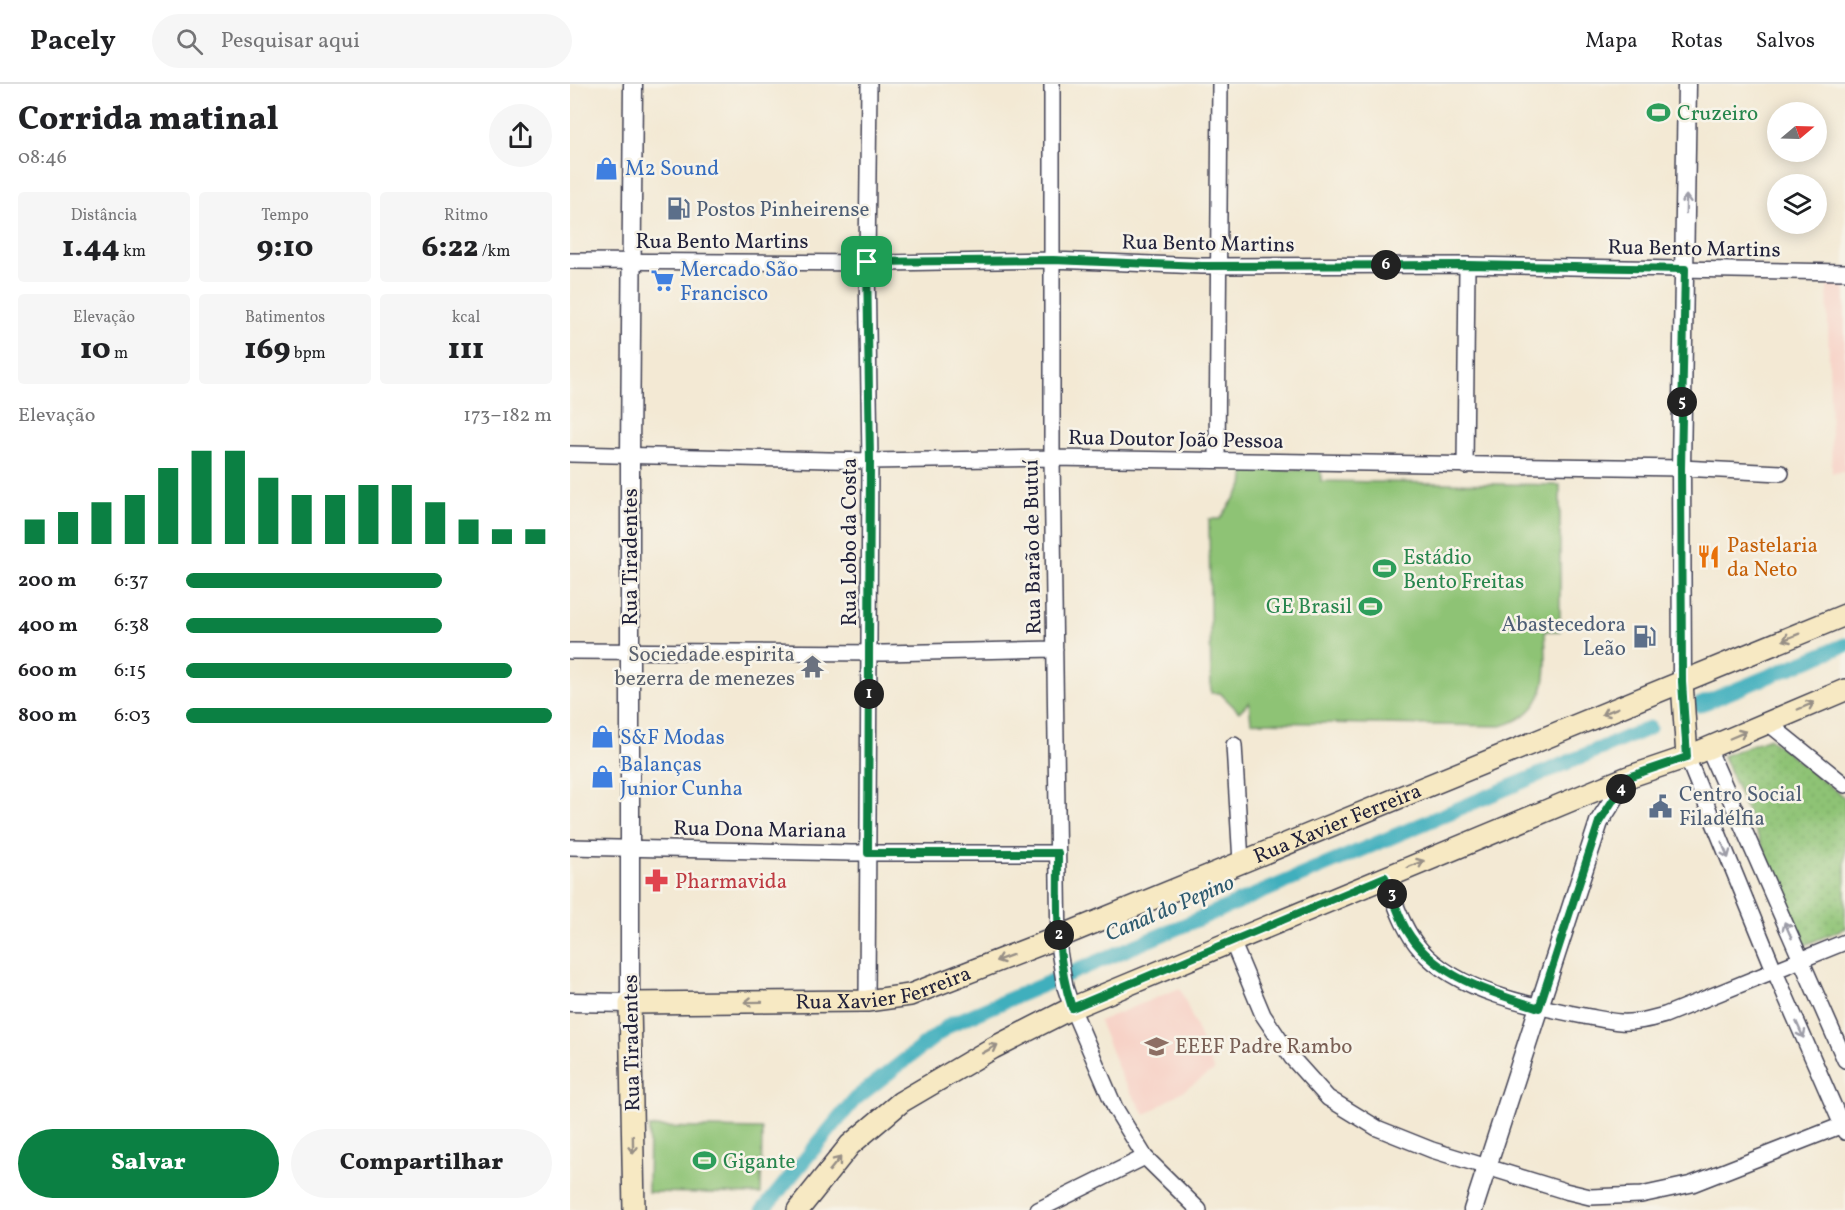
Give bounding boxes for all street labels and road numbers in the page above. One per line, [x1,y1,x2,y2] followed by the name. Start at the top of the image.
[636,228,809,257] street label: Rua Bento Martins
[1121,228,1295,261] street label: Rua Bento Martins
[1607,233,1781,266] street label: Rua Bento Martins
[1068,424,1284,457] street label: Rua Doutor João Pessoa
[836,458,865,626] street label: Rua Lobo da Costa
[1017,458,1050,635] street label: Rua Barão de Butuí
[617,488,646,626] street label: Rua Tiradentes
[1249,777,1426,872] street label: Rua Xavier Ferreira
[673,814,847,847] street label: Rua Dona Mariana
[795,960,976,1018] street label: Rua Xavier Ferreira
[617,974,648,1112] street label: Rua Tiradentes

